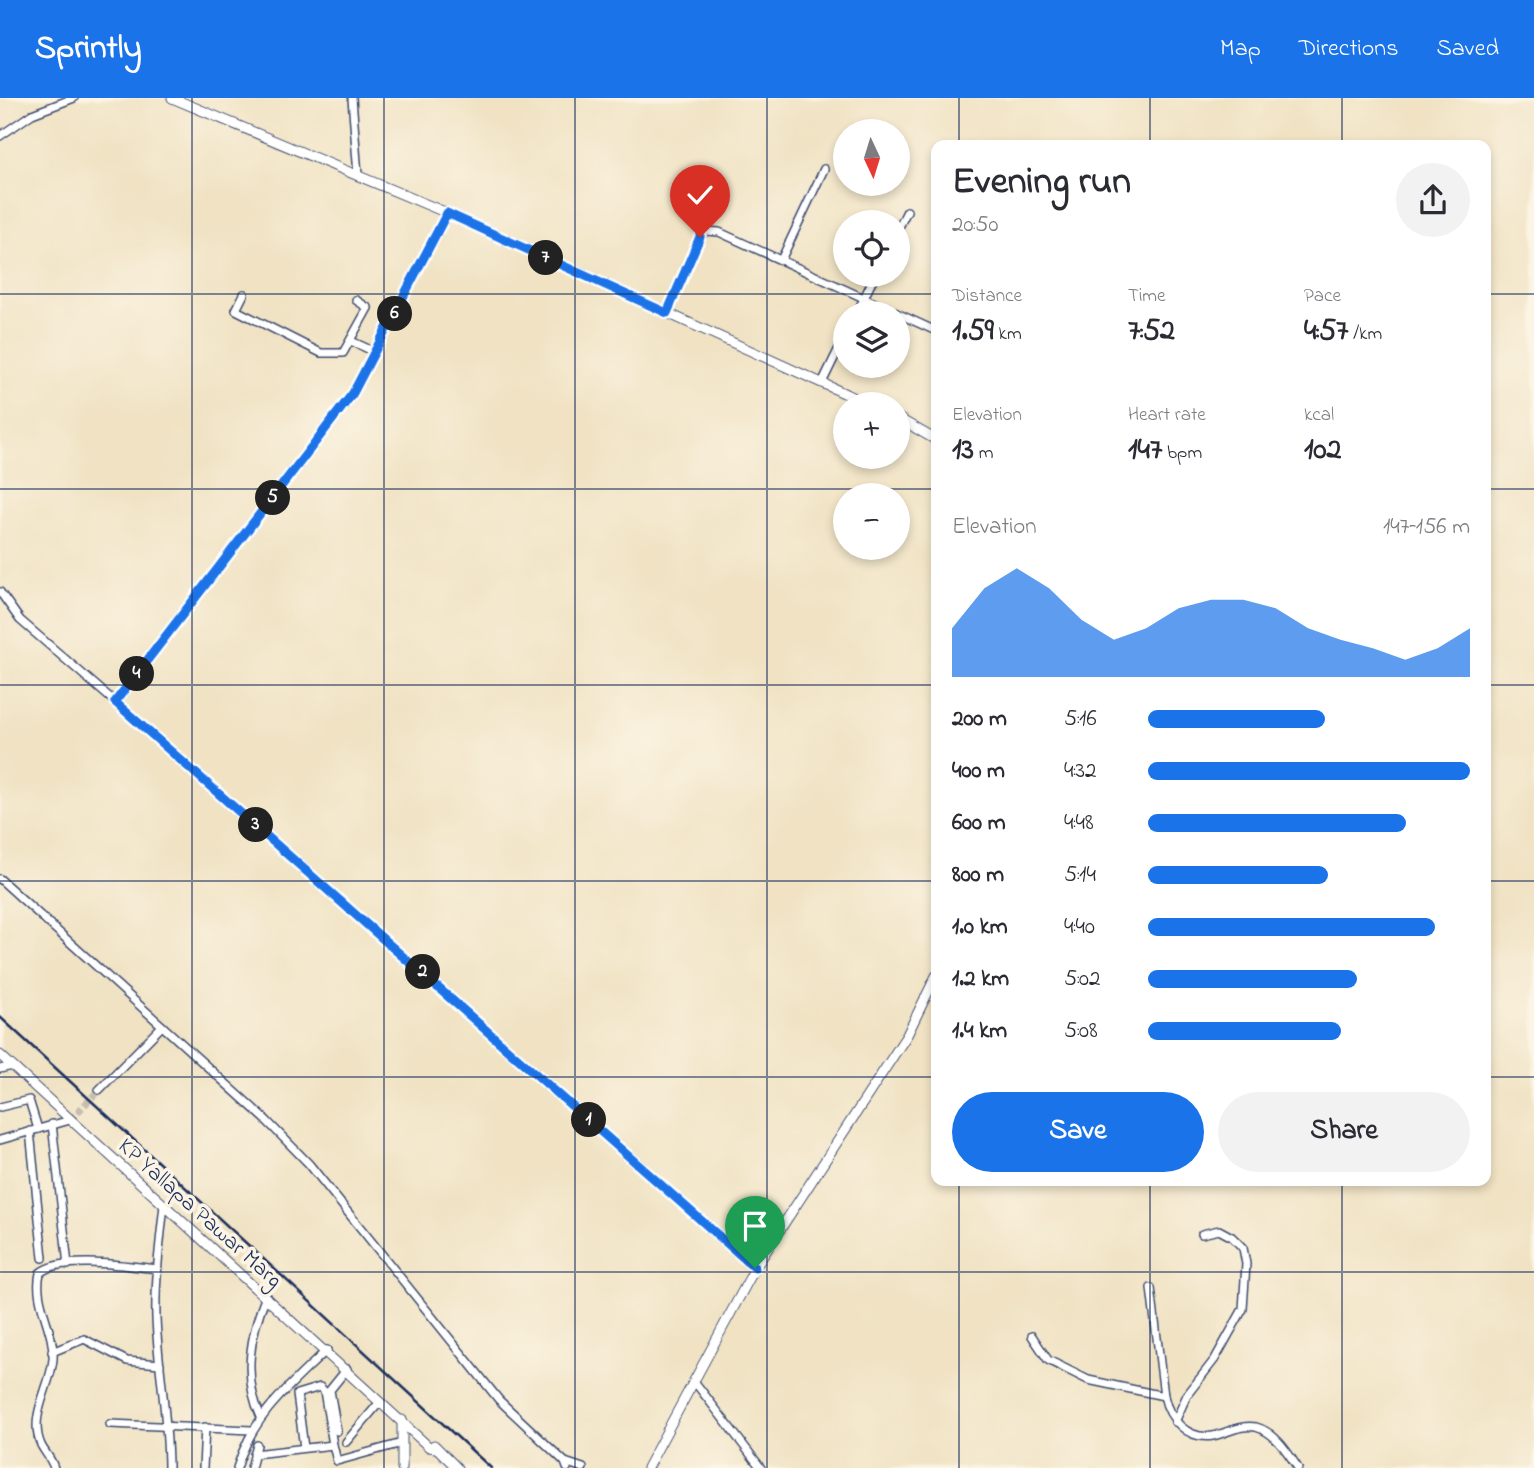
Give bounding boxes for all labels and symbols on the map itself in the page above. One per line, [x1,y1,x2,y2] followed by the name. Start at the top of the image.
[833,119,910,196] north arrow
[670,165,730,237] pin
[528,240,564,276] pin: 7
[378,296,412,332] pin: 6
[256,480,290,516] pin: 5
[120,656,154,692] pin: 4
[238,808,274,842] pin: 3
[406,954,440,990] pin: 2
[572,1102,606,1138] pin: 1
[109,1131,289,1298] street label: KP Yallapa Pawar Marg
[725,1196,785,1268] pin

